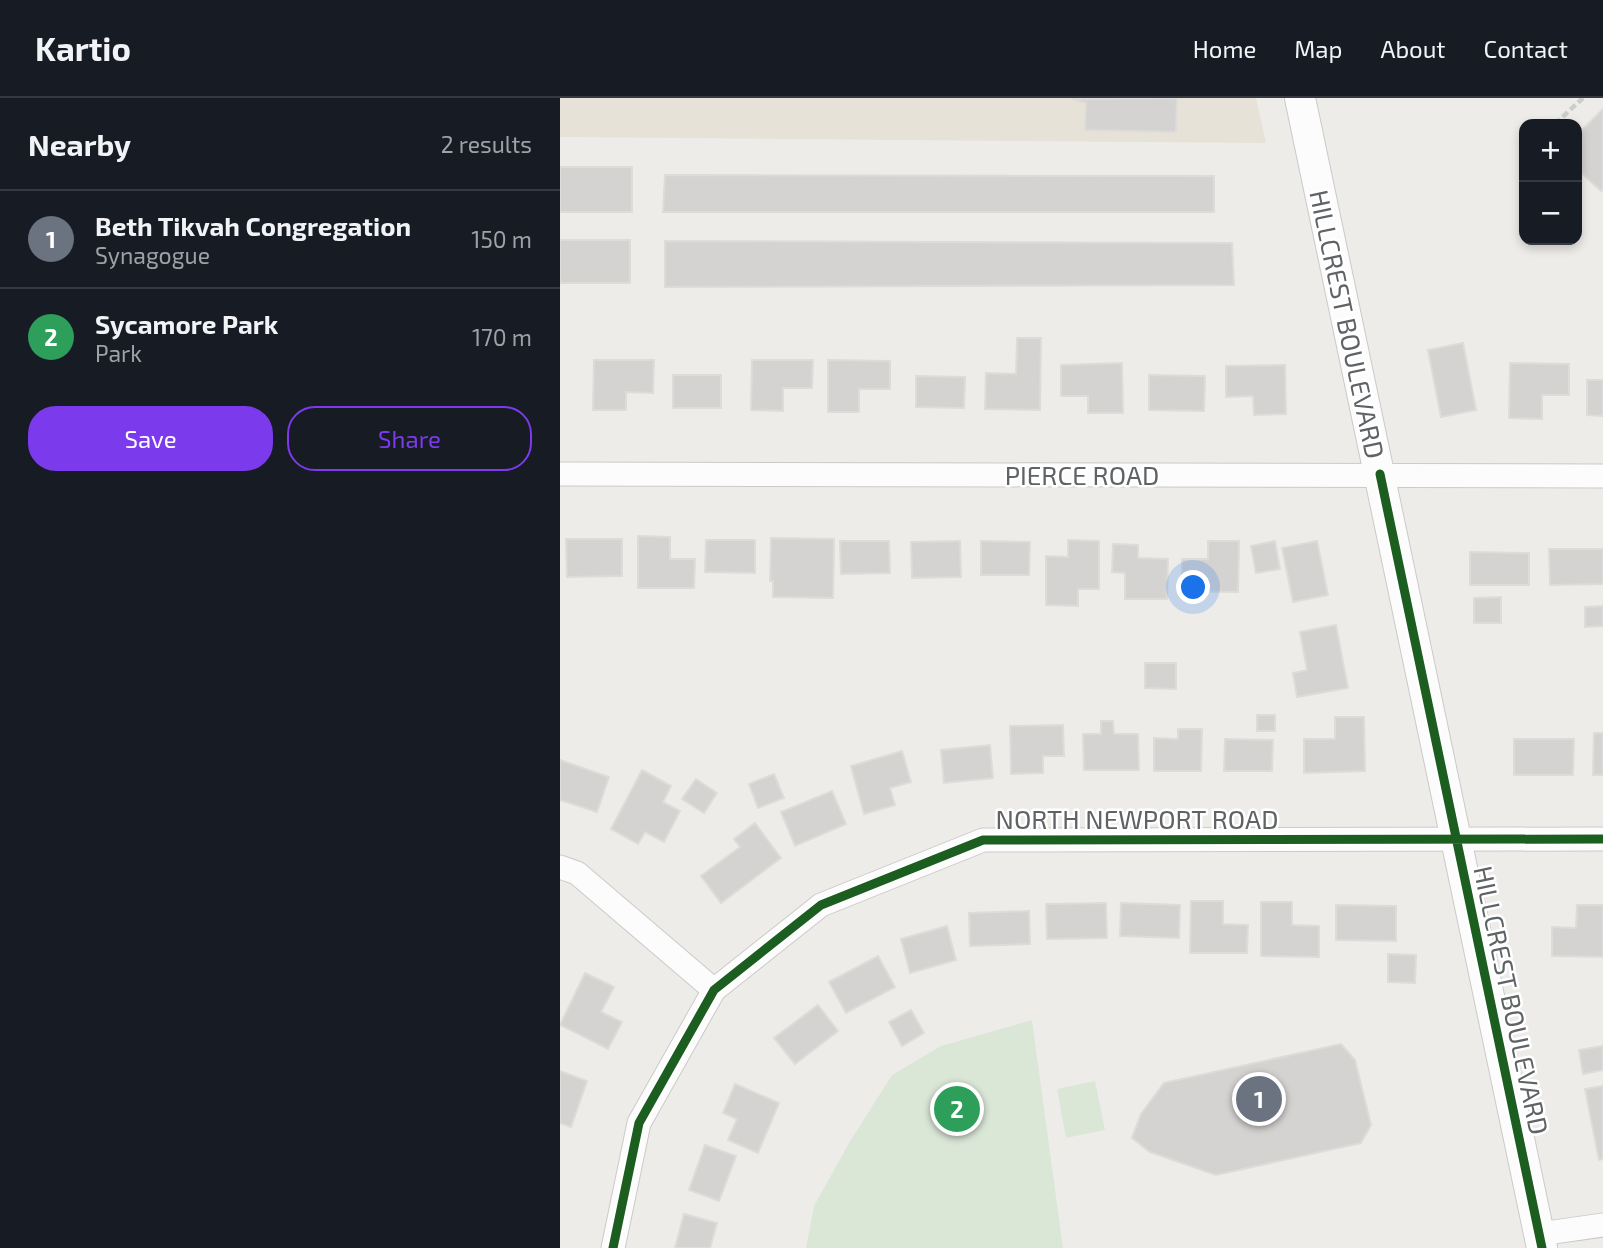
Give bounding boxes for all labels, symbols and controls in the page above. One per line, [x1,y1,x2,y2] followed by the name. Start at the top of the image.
[35,28,131,68] text: Kartio
[1193,34,1256,63] text: Home
[1294,34,1342,63] text: Map
[1380,34,1446,63] text: About
[1484,34,1568,63] text: Contact
[1519,119,1582,245] map controls
[1519,119,1582,182] button: +
[28,126,131,162] text: Nearby
[441,130,532,158] text: 2 results
[1519,182,1582,245] button: −
[1304,187,1392,461] street label: HILLCREST BOULEVARD
[95,210,411,241] text: Beth Tikvah Congregation
[46,225,56,253] text: 1
[471,225,532,253] text: 150 m
[95,241,210,269] text: Synagogue
[95,308,278,339] text: Sycamore Park
[44,323,58,351] text: 2
[472,323,532,351] text: 170 m
[95,339,142,367] text: Park
[28,406,273,471] button: Save
[287,406,532,471] button: Share
[1005,459,1159,490] street label: PIERCE ROAD
[1176,570,1210,604] your location
[996,803,1278,834] street label: NORTH NEWPORT ROAD
[1468,863,1556,1137] street label: HILLCREST BOULEVARD
[1236,1073,1282,1125] pin: 1
[934,1083,980,1135] pin: 2

